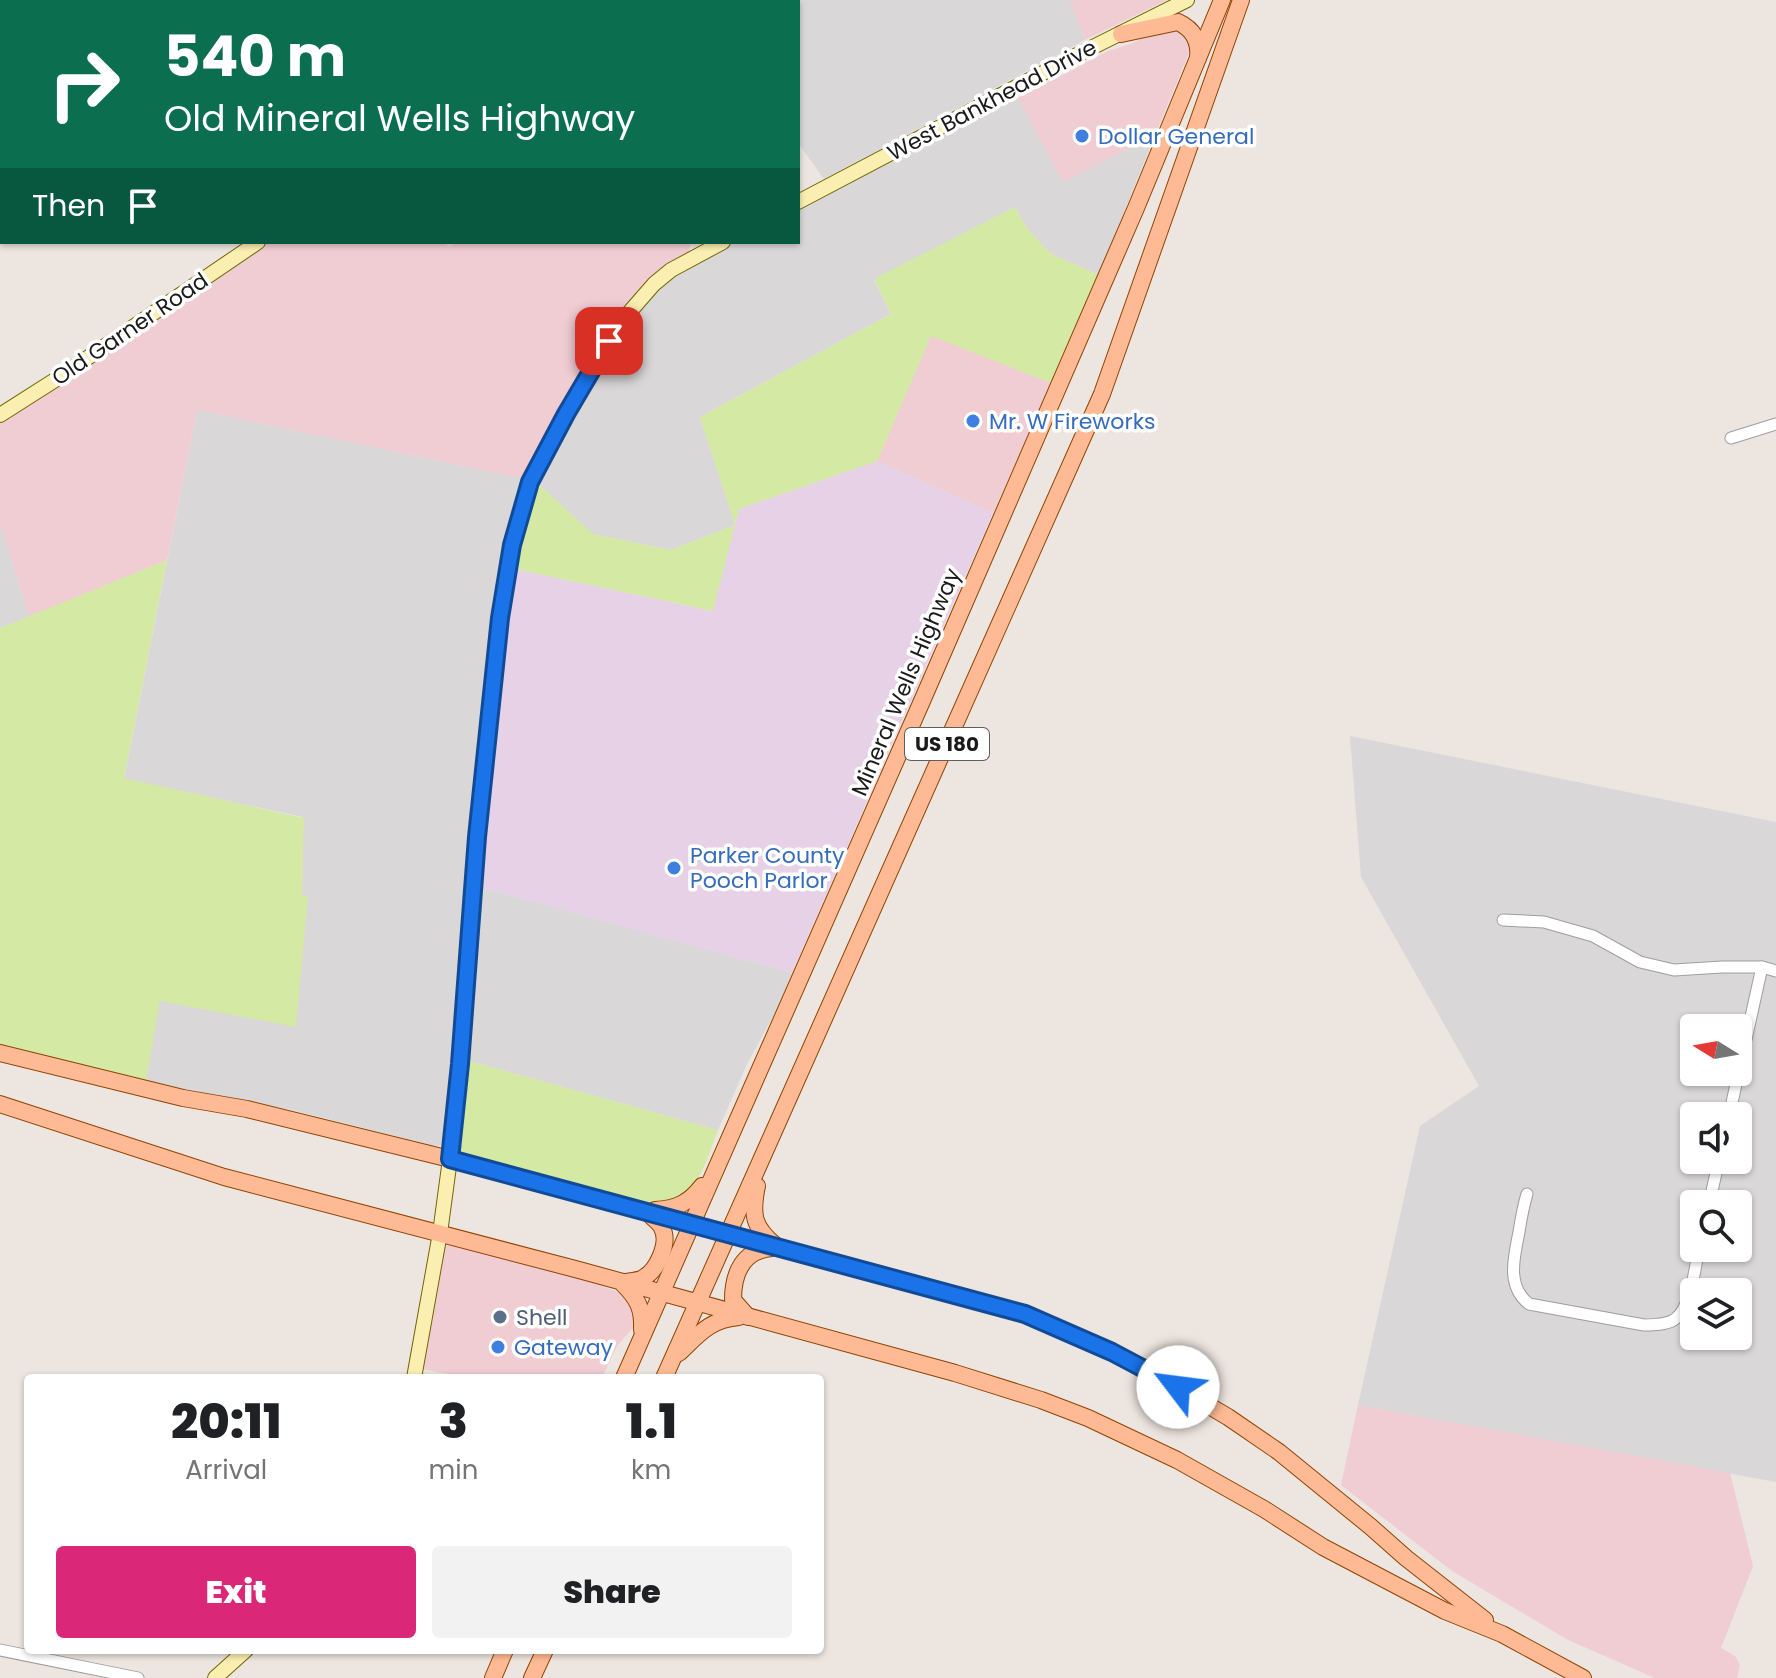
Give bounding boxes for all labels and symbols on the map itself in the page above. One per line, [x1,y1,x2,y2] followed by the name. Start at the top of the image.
[882,32,1102,168] street label: West Bankhead Drive
[1098,121,1254,152] place label: Dollar General
[1073,127,1091,145] marker: Dollar General
[46,265,214,393] street label: Old Garner Road
[575,307,643,375] pin
[989,406,1155,437] place label: Mr. W Fireworks
[964,412,982,430] marker: Mr. W Fireworks
[844,563,968,801] street label: Mineral Wells Highway
[905,728,989,760] road number: US 180
[690,840,845,896] place label: Parker County Pooch Parlor
[665,859,683,877] marker: Parker County Pooch Parlor
[1680,1014,1752,1086] north arrow
[516,1302,567,1333] place label: Shell
[491,1308,509,1326] marker: Shell
[514,1332,614,1363] place label: Gateway
[489,1338,507,1356] marker: Gateway
[1136,1345,1220,1429] position arrow

